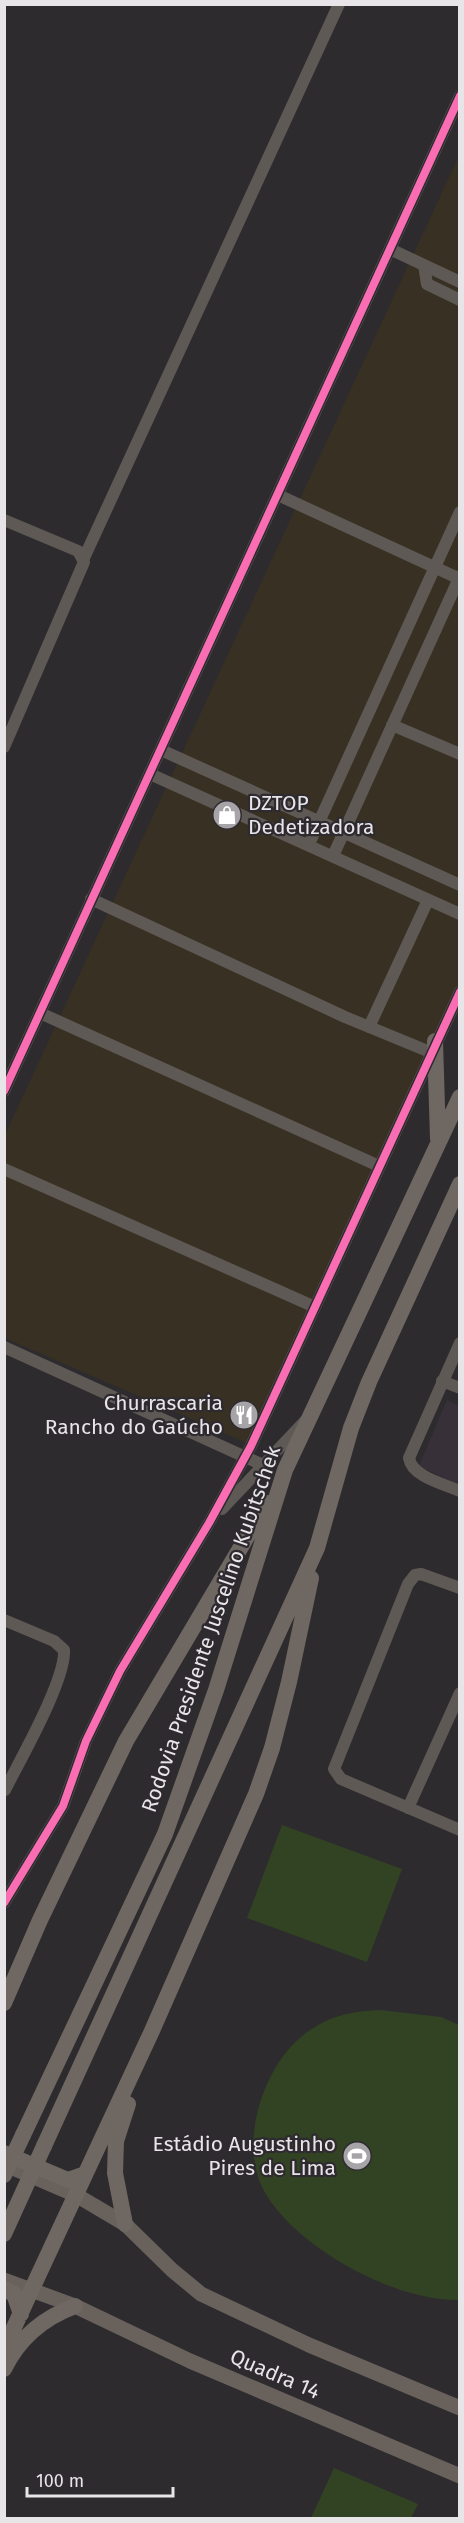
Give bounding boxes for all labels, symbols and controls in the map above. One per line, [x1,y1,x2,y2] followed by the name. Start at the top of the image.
[248,790,374,840] place label: DZTOP Dedetizadora
[211,799,243,831] shop icon: DZTOP Dedetizadora
[45,1390,223,1440] place label: Churrascaria Rancho do Gaúcho
[228,1399,260,1431] restaurant icon: Churrascaria Rancho do Gaúcho
[136,1442,286,1816] street label: Rodovia Presidente Juscelino Kubitschek
[153,2131,336,2181] place label: Estádio Augustinho Pires de Lima
[341,2140,373,2172] sports icon: Estádio Augustinho Pires de Lima
[226,2343,324,2405] street label: Quadra 14
[27,2460,172,2498] scale bar
[36,2470,84,2492] text: 100 m

